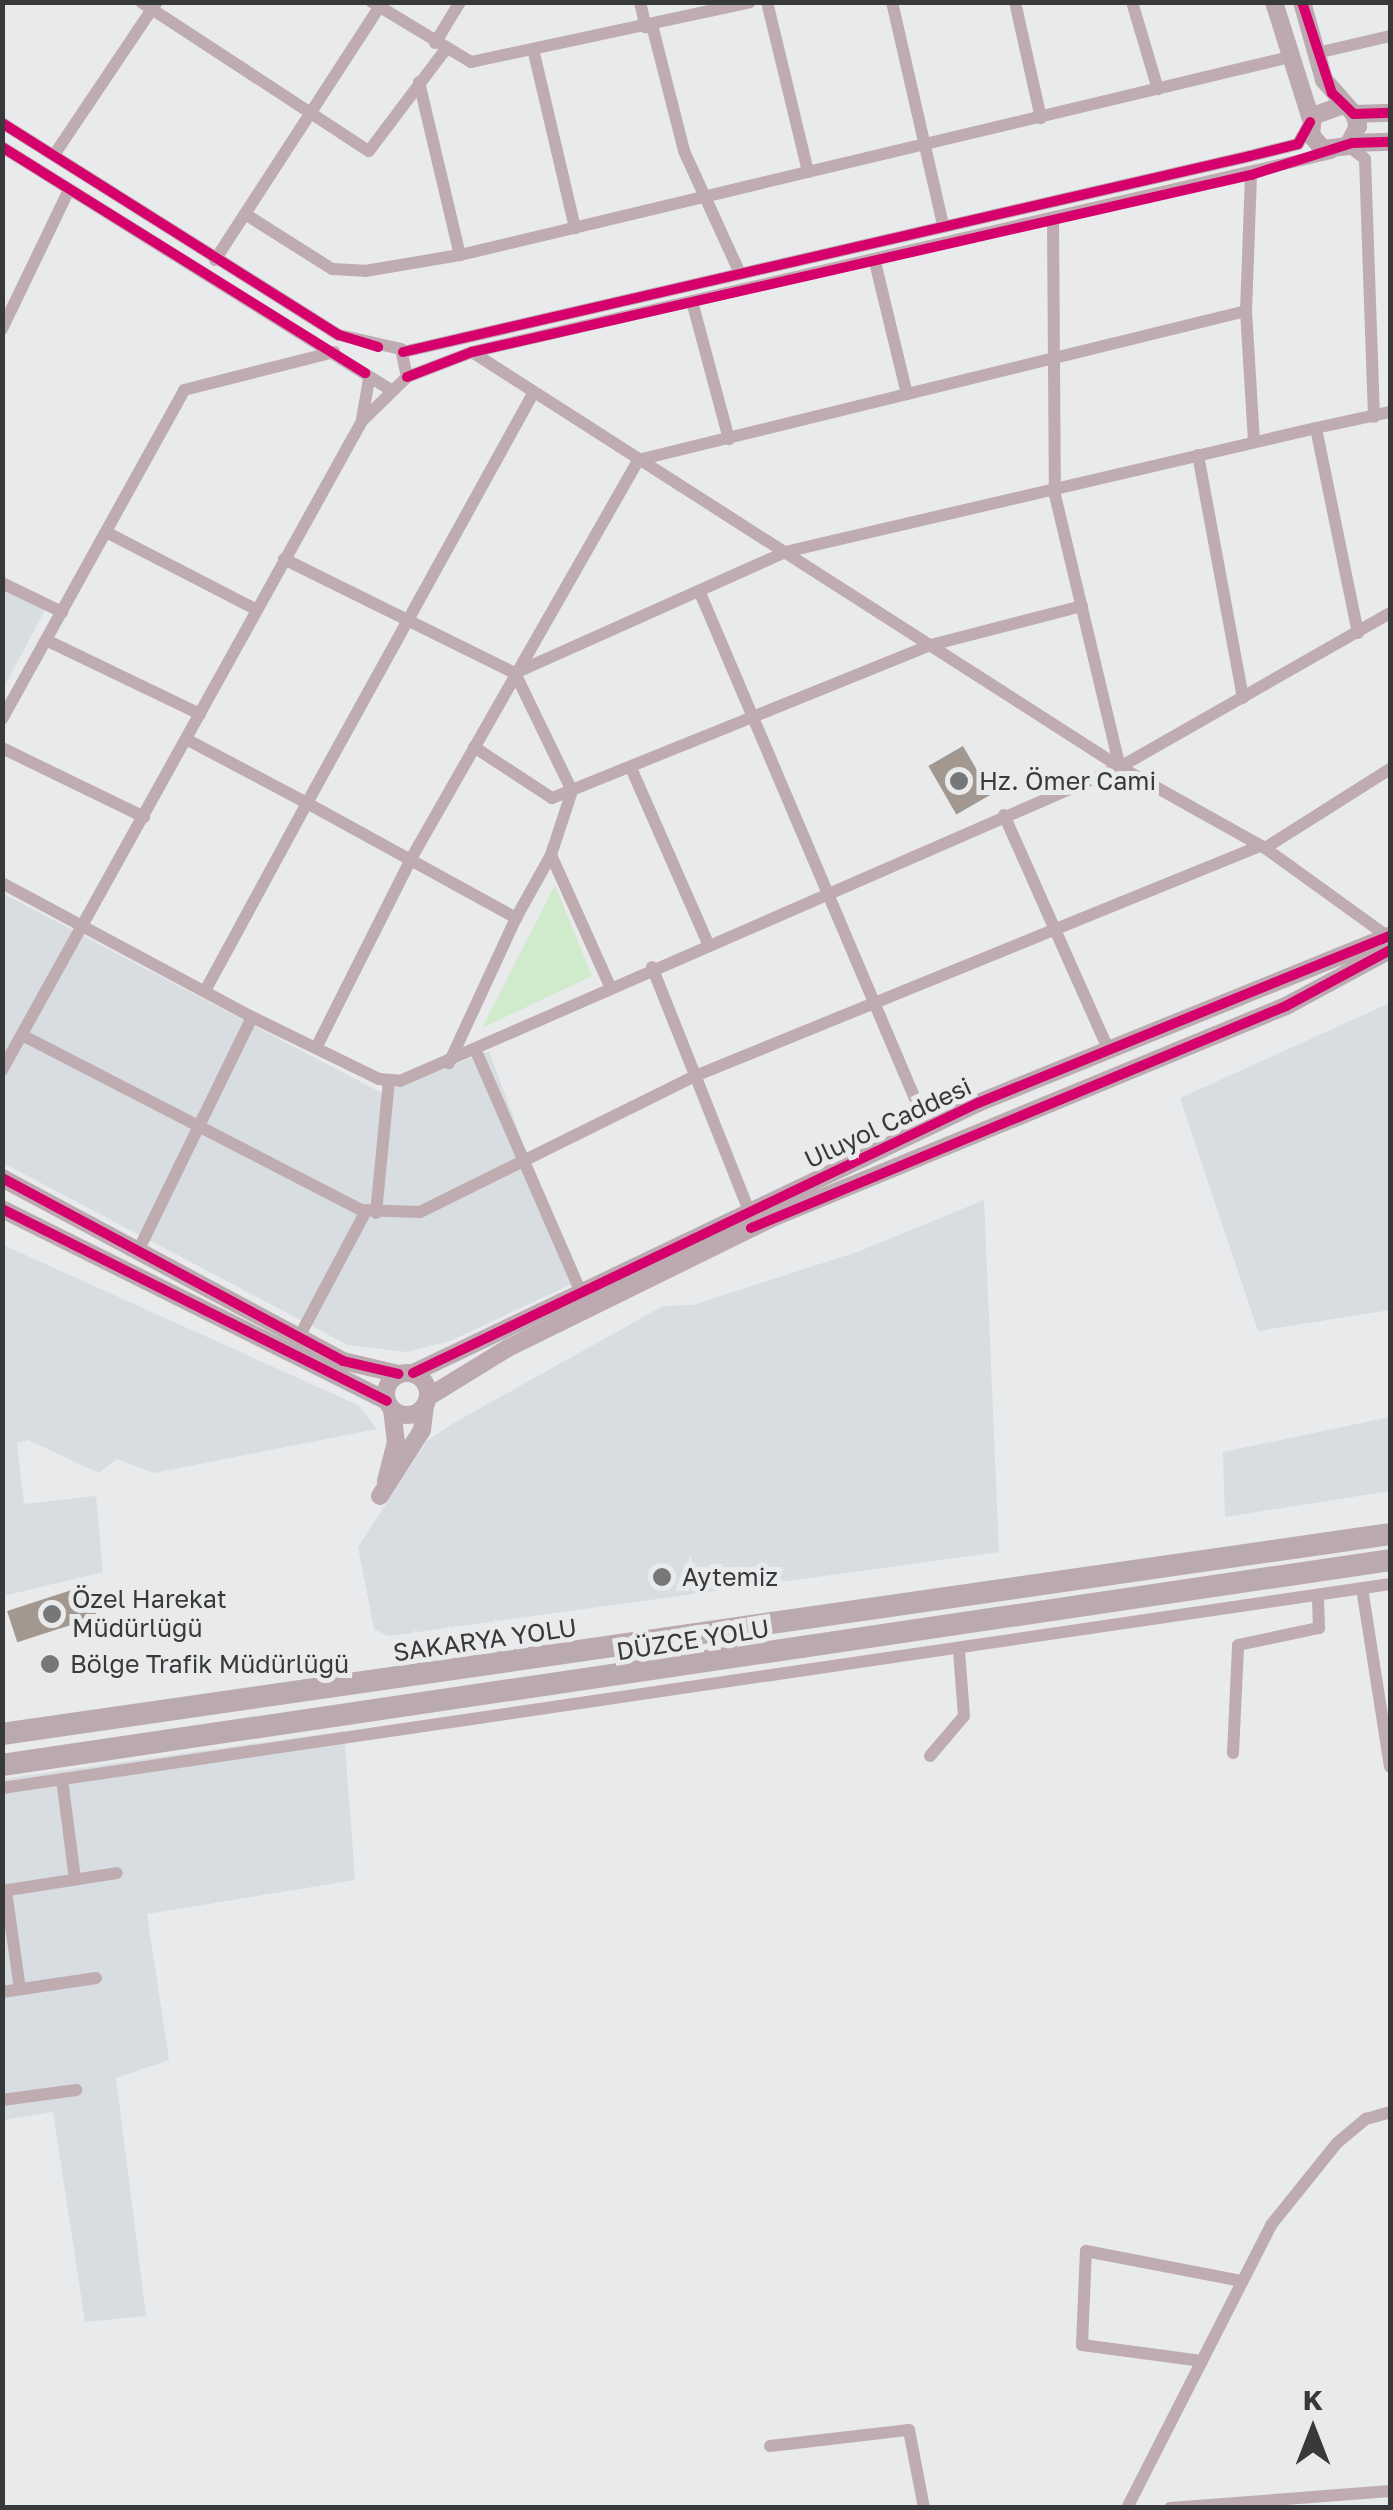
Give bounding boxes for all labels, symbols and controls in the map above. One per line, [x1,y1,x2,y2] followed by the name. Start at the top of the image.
[979,766,1156,796] place label: Hz. Ömer Cami
[948,770,970,792] marker: Hz. Ömer Cami
[800,1071,976,1175] street label: Uluyol Caddesi
[682,1562,778,1592] place label: Aytemiz
[651,1566,673,1588] marker: Aytemiz
[72,1585,227,1644] place label: Özel Harekat Müdürlüğü
[41,1603,63,1625] marker: Özel Harekat Müdürlüğü
[391,1612,579,1668] street label: SAKARYA YOLU
[614,1613,772,1667] street label: DÜZCE YOLU
[70,1649,349,1679] place label: Bölge Trafik Müdürlüğü
[39,1653,61,1675] marker: Bölge Trafik Müdürlüğü
[1263,2380,1363,2480] north arrow
[1303,2383,1323,2416] text: K

